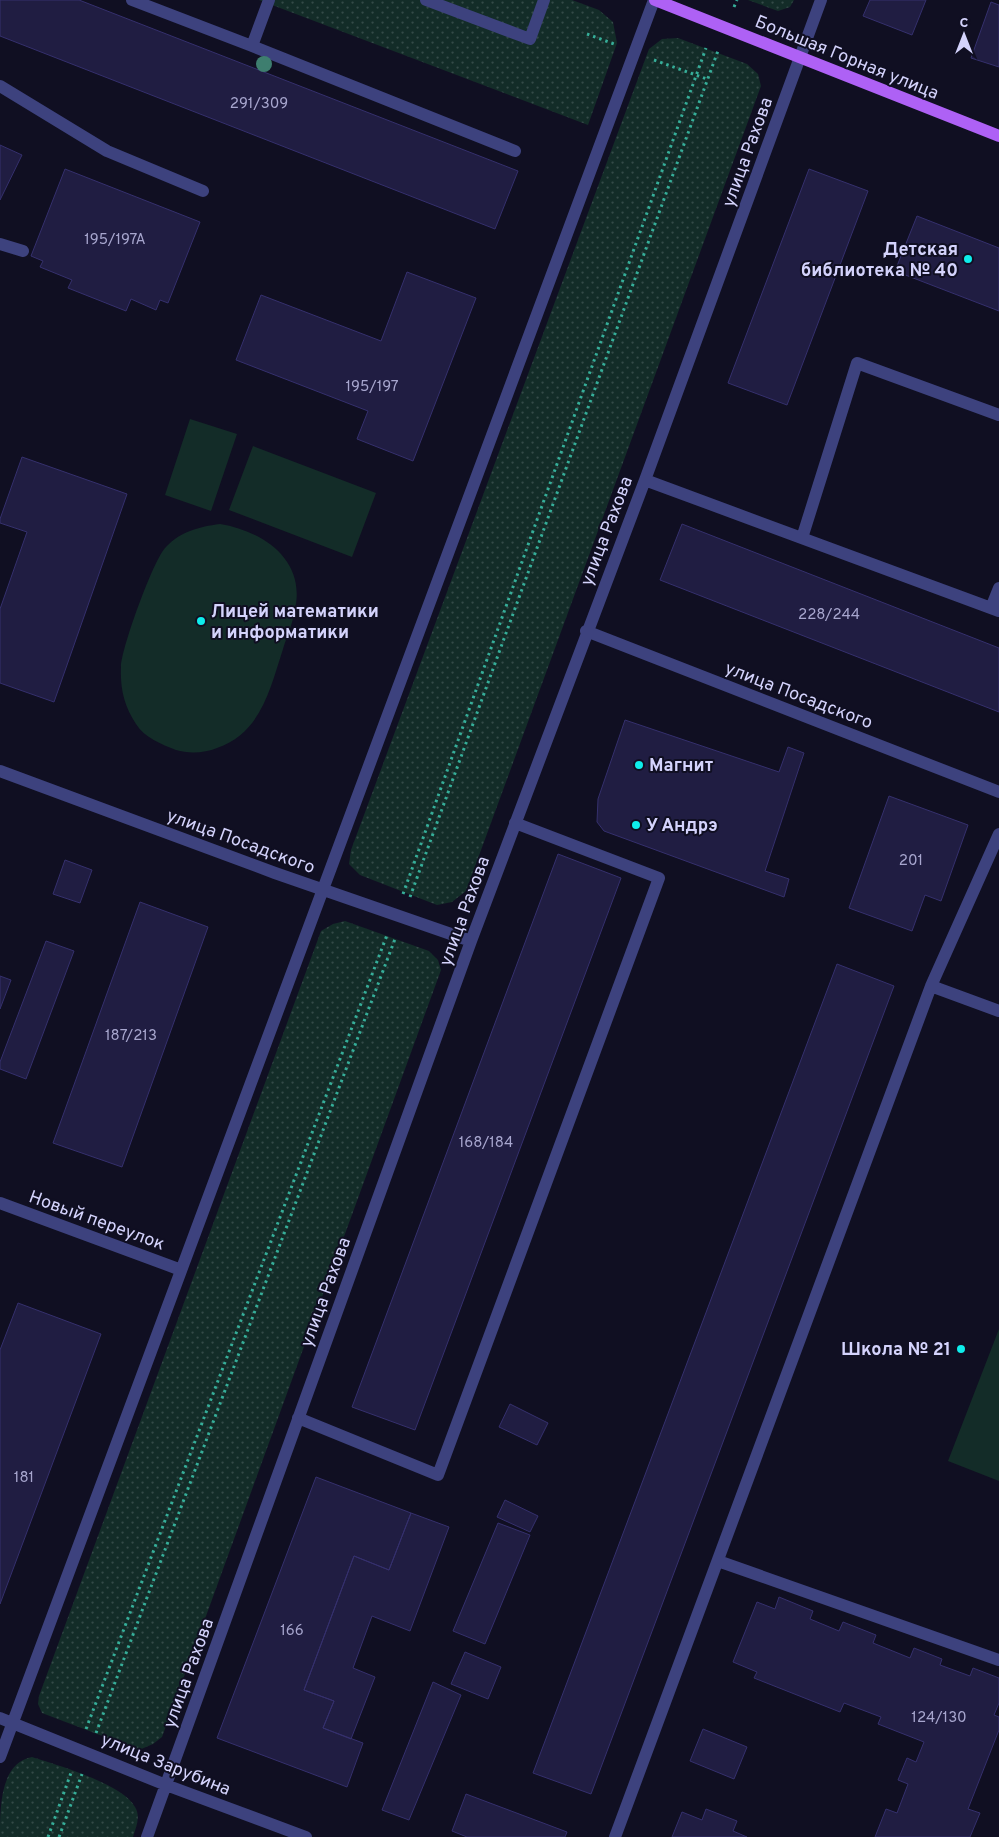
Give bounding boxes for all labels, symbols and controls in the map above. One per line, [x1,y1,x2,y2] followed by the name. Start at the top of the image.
[939,10,989,60] north arrow
[751,11,942,106] street label: Большая Горная улица
[960,15,969,32] text: С
[718,94,779,211] street label: улица Рахова
[230,95,288,114] house number: 291/309
[84,231,146,250] house number: 195/197А
[801,239,958,283] place label: Детская библиотека № 40
[962,253,974,265] marker: Детская библиотека № 40
[345,378,399,397] house number: 195/197
[576,474,639,590] street label: улица Рахова
[211,601,379,645] place label: Лицей математики и информатики
[798,606,860,625] house number: 228/244
[195,615,207,627] marker: Лицей математики и информатики
[721,658,876,735] street label: улица Посадского
[649,755,714,778] place label: Магнит
[633,759,645,771] marker: Магнит
[163,805,318,880] street label: улица Посадского
[646,815,718,838] place label: У Андрэ
[630,819,642,831] marker: У Андрэ
[899,852,923,871] house number: 201
[435,853,496,970] street label: улица Рахова
[105,1027,157,1046] house number: 187/213
[459,1134,513,1153] house number: 168/184
[25,1186,168,1257] street label: Новый переулок
[296,1234,357,1351] street label: улица Рахова
[841,1339,951,1362] place label: Школа № 21
[955,1343,967,1355] marker: Школа № 21
[14,1469,34,1488] house number: 181
[159,1615,220,1732] street label: улица Рахова
[280,1622,304,1641] house number: 166
[911,1709,967,1728] house number: 124/130
[97,1729,234,1802] street label: улица Зарубина

